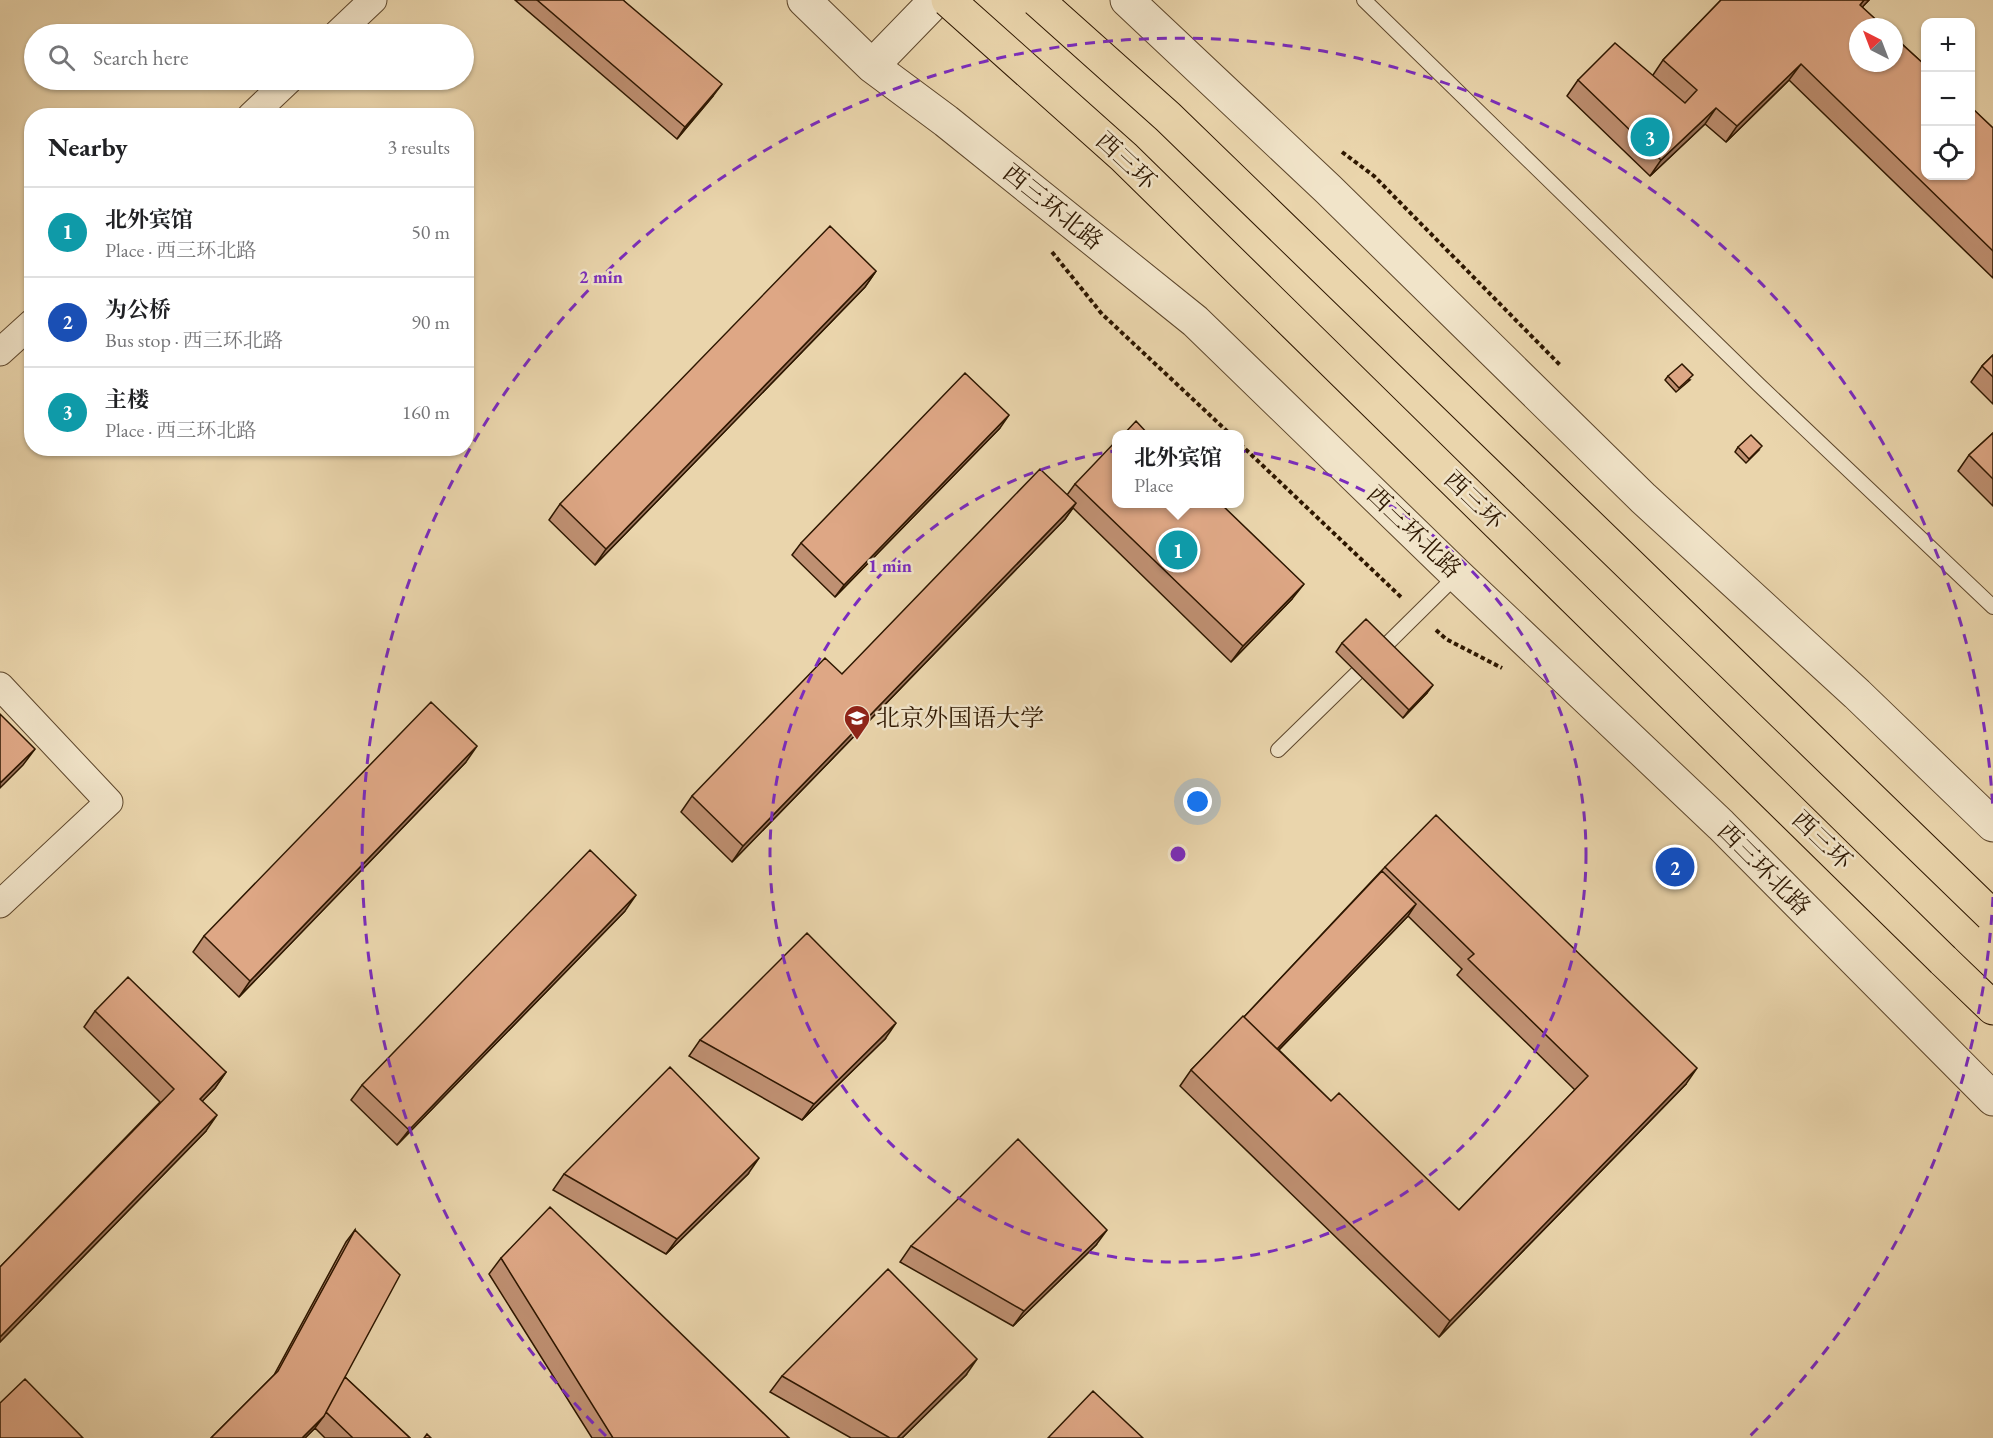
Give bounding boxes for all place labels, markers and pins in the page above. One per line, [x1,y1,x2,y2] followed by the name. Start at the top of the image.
[1630,114,1670,160] pin: 3
[1158,528,1198,572] pin: 1
[876,702,1044,733] place label: 北京外国语大学
[842,703,872,741] school or university icon: 北京外国语大学
[1168,844,1188,864] centre of rings
[1656,844,1694,890] pin: 2

